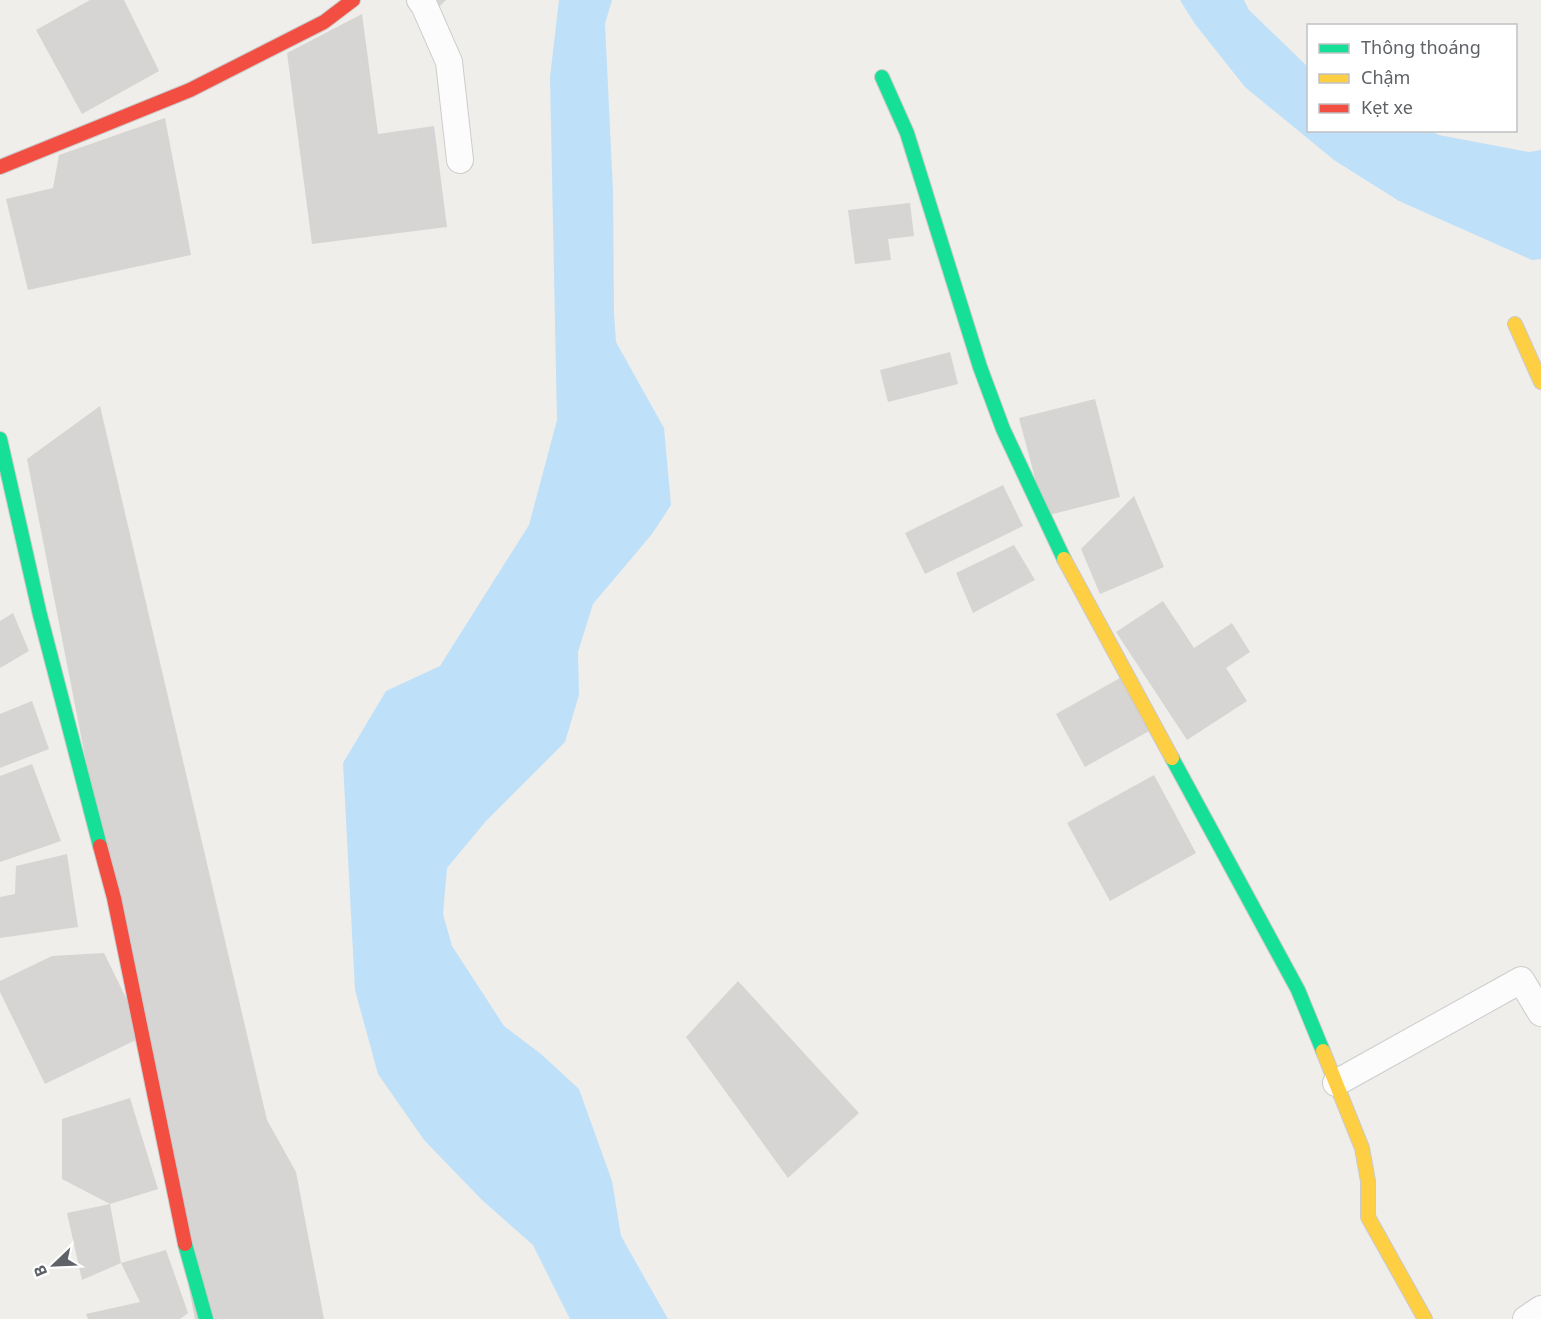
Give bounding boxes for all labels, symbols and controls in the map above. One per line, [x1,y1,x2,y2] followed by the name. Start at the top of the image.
[1307,24,1517,132] legend
[1361,35,1481,59] text: Thông thoáng
[1361,65,1410,89] text: Chậm
[1361,95,1413,119] text: Kẹt xe
[24,1235,84,1295] north arrow
[28,1262,52,1280] text: B

